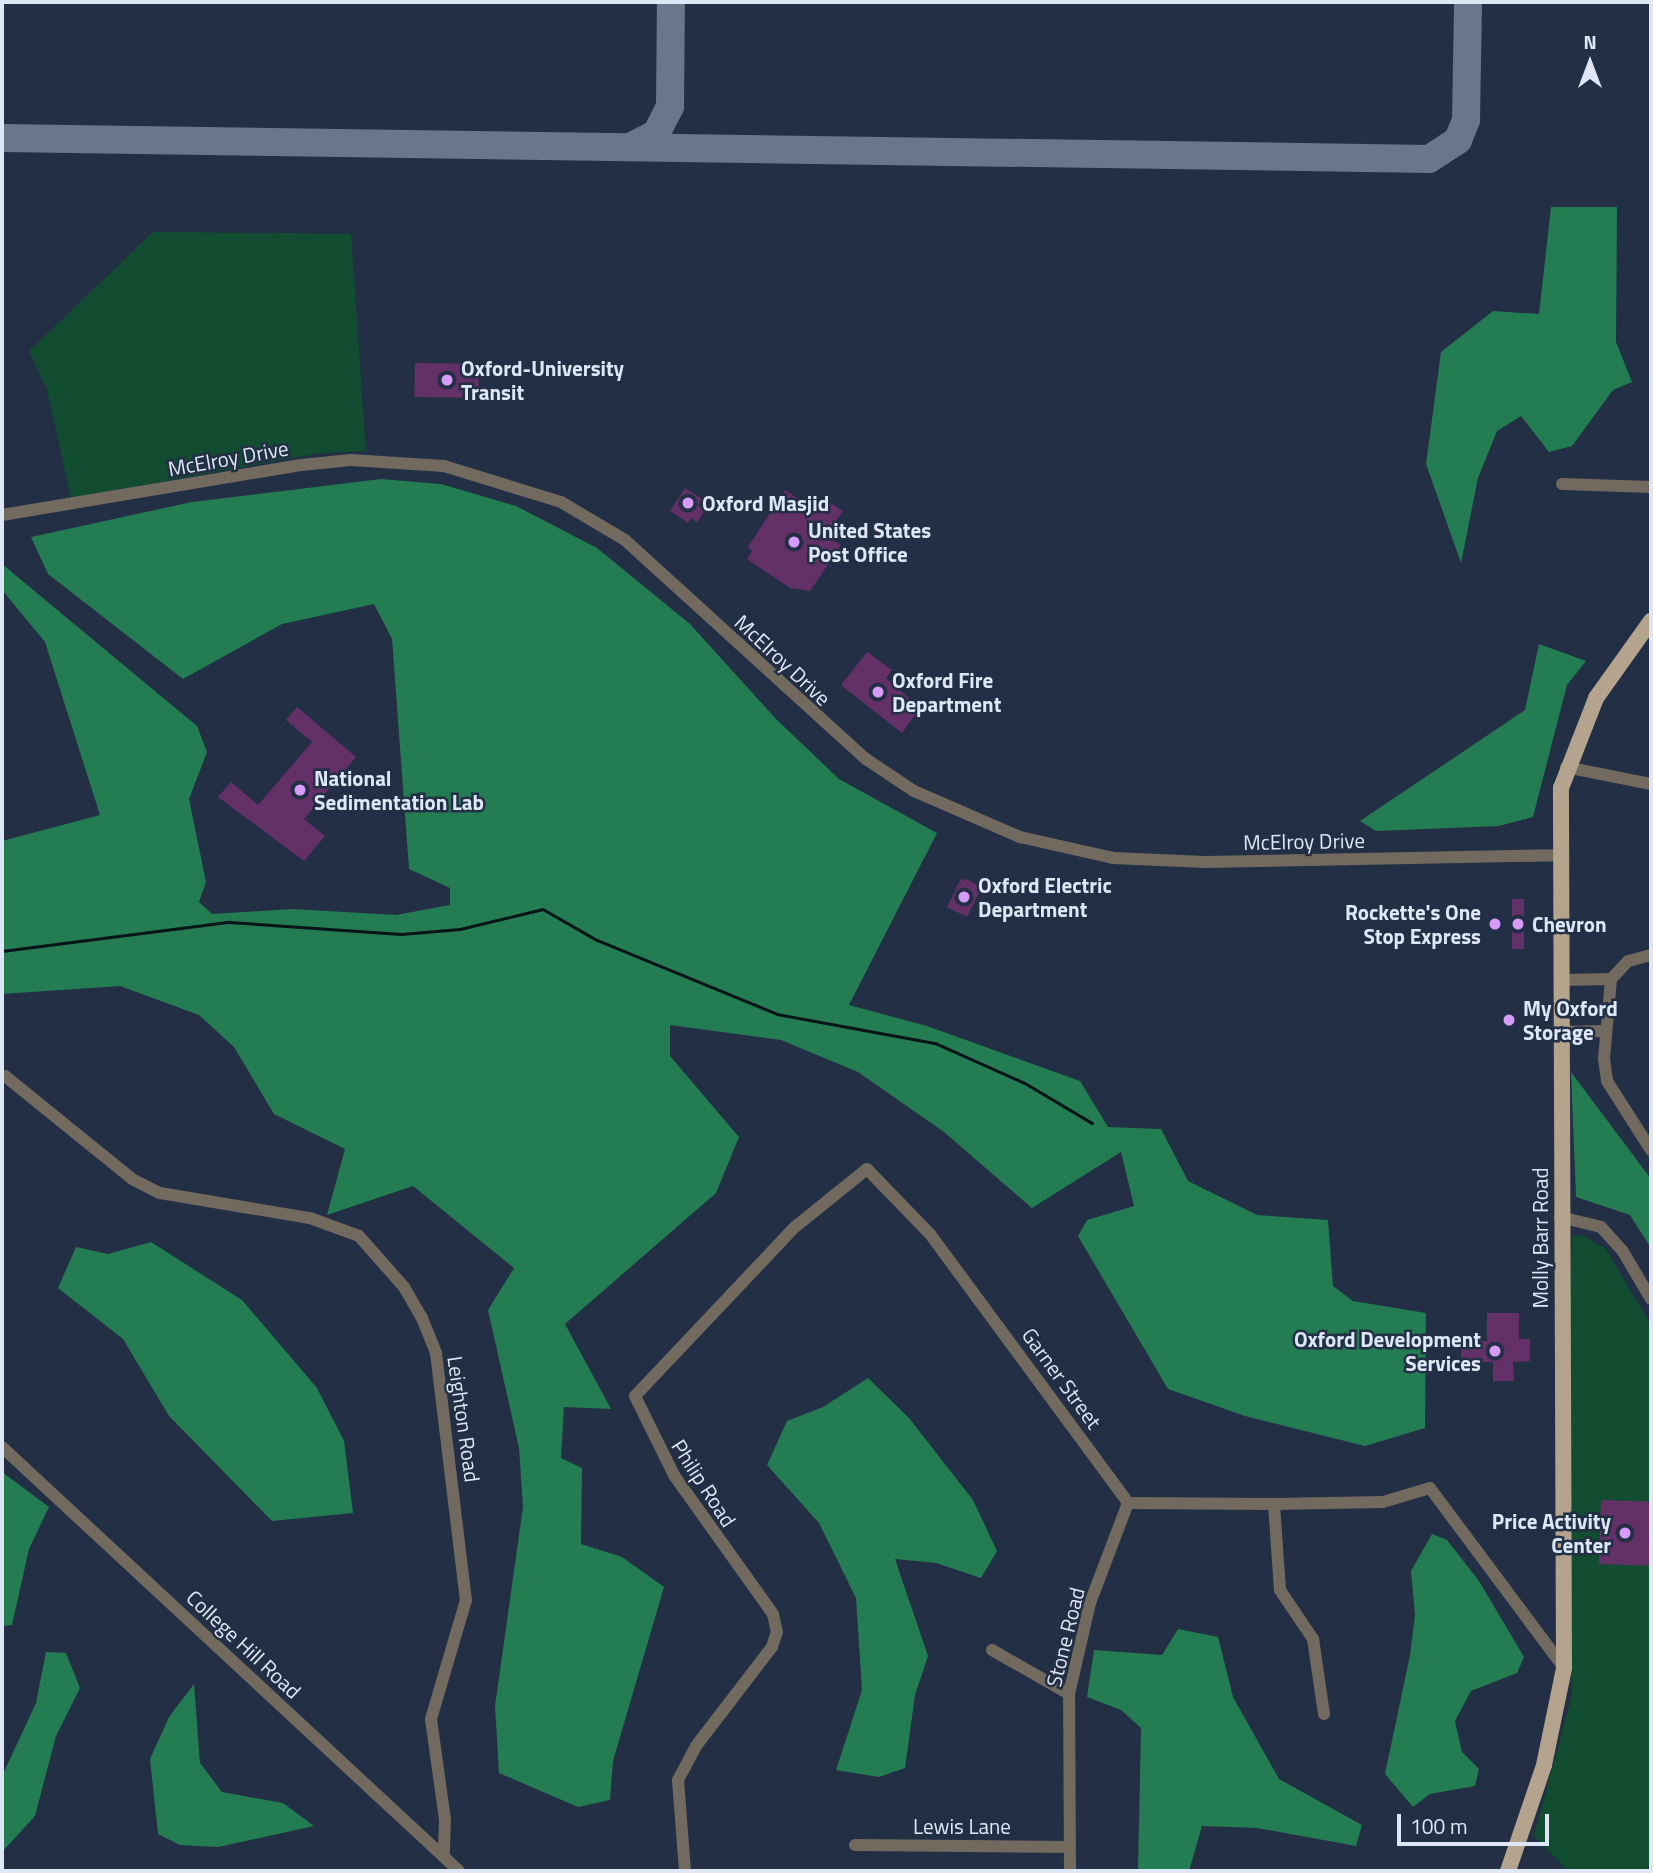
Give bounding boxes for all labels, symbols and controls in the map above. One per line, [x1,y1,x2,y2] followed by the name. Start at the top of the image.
[1583,27,1597,56] text: N
[1555,28,1625,98] north arrow
[461,355,624,405] place label: Oxford-University Transit
[439,372,455,388] marker: Oxford-University Transit
[166,435,290,481] street label: McElroy Drive
[702,490,829,516] place label: Oxford Masjid
[680,495,696,511] marker: Oxford Masjid
[808,517,931,567] place label: United States Post Office
[786,534,802,550] marker: United States Post Office
[730,609,836,711] street label: McElroy Drive
[892,667,1001,717] place label: Oxford Fire Department
[870,684,886,700] marker: Oxford Fire Department
[314,765,484,815] place label: National Sedimentation Lab
[292,782,308,798] marker: National Sedimentation Lab
[1243,827,1365,855] street label: McElroy Drive
[978,872,1112,922] place label: Oxford Electric Department
[956,889,972,905] marker: Oxford Electric Department
[1345,899,1481,949] place label: Rockette's One Stop Express
[1532,911,1607,937] place label: Chevron
[1487,916,1503,932] marker: Rockette's One Stop Express
[1510,916,1526,932] marker: Chevron
[1523,995,1618,1045] place label: My Oxford Storage
[1501,1012,1517,1028] marker: My Oxford Storage
[1527,1167,1553,1309] street label: Molly Barr Road
[1017,1323,1107,1433] street label: Garner Street
[1294,1326,1481,1376] place label: Oxford Development Services
[1487,1343,1503,1359] marker: Oxford Development Services
[443,1354,485,1484] street label: Leighton Road
[666,1435,742,1531] street label: Philip Road
[1492,1508,1611,1558] place label: Price Activity Center
[1617,1525,1633,1541] marker: Price Activity Center
[182,1585,306,1703] street label: College Hill Road
[1040,1585,1090,1689] street label: Stone Road
[1401,1800,1553,1844] scale bar
[1410,1810,1467,1842] text: 100 m
[913,1813,1011,1839] street label: Lewis Lane

